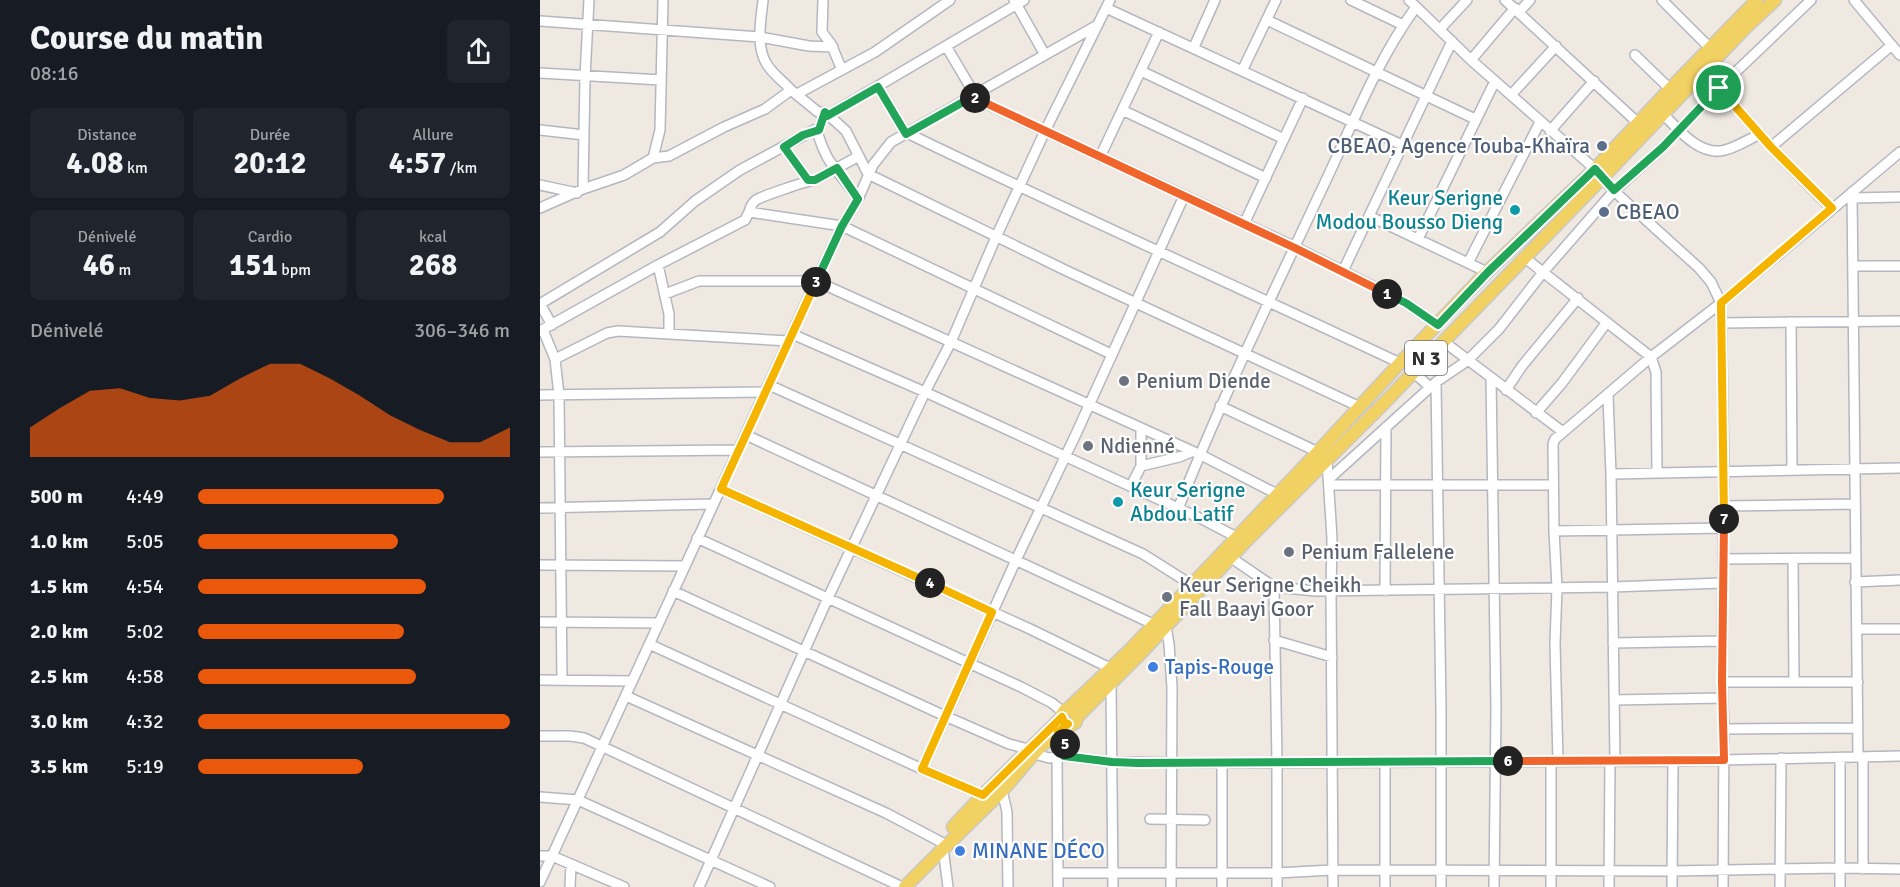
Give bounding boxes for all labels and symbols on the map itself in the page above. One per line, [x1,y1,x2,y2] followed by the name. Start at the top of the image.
[1693,62,1744,113] pin
[960,83,990,113] pin: 2
[1327,133,1590,159] place label: CBEAO, Agence Touba-Khaïra
[1595,139,1609,153] marker: CBEAO, Agence Touba-Khaïra
[1316,185,1503,235] place label: Keur Serigne Modou Bousso Dieng
[1616,199,1680,225] place label: CBEAO
[1508,203,1522,217] marker: Keur Serigne Modou Bousso Dieng
[1597,205,1611,219] marker: CBEAO
[801,267,831,297] pin: 3
[1372,279,1402,309] pin: 1
[1405,341,1447,375] road number: N 3
[1136,368,1271,394] place label: Penium Diende
[1117,374,1131,388] marker: Penium Diende
[1100,433,1175,459] place label: Ndienné
[1081,439,1095,453] marker: Ndienné
[1130,477,1246,527] place label: Keur Serigne Abdou Latif
[1111,495,1125,509] marker: Keur Serigne Abdou Latif
[1709,504,1739,534] pin: 7
[1301,539,1455,565] place label: Penium Fallelene
[1282,545,1296,559] marker: Penium Fallelene
[915,568,945,598] pin: 4
[1179,572,1361,622] place label: Keur Serigne Cheikh Fall Baayi Goor
[1160,590,1174,604] marker: Keur Serigne Cheikh Fall Baayi Goor
[1165,654,1274,680] place label: Tapis-Rouge
[1146,660,1160,674] marker: Tapis-Rouge
[1050,729,1080,759] pin: 5
[1493,746,1523,776] pin: 6
[972,838,1105,864] place label: MINANE DÉCO
[953,844,967,858] marker: MINANE DÉCO

